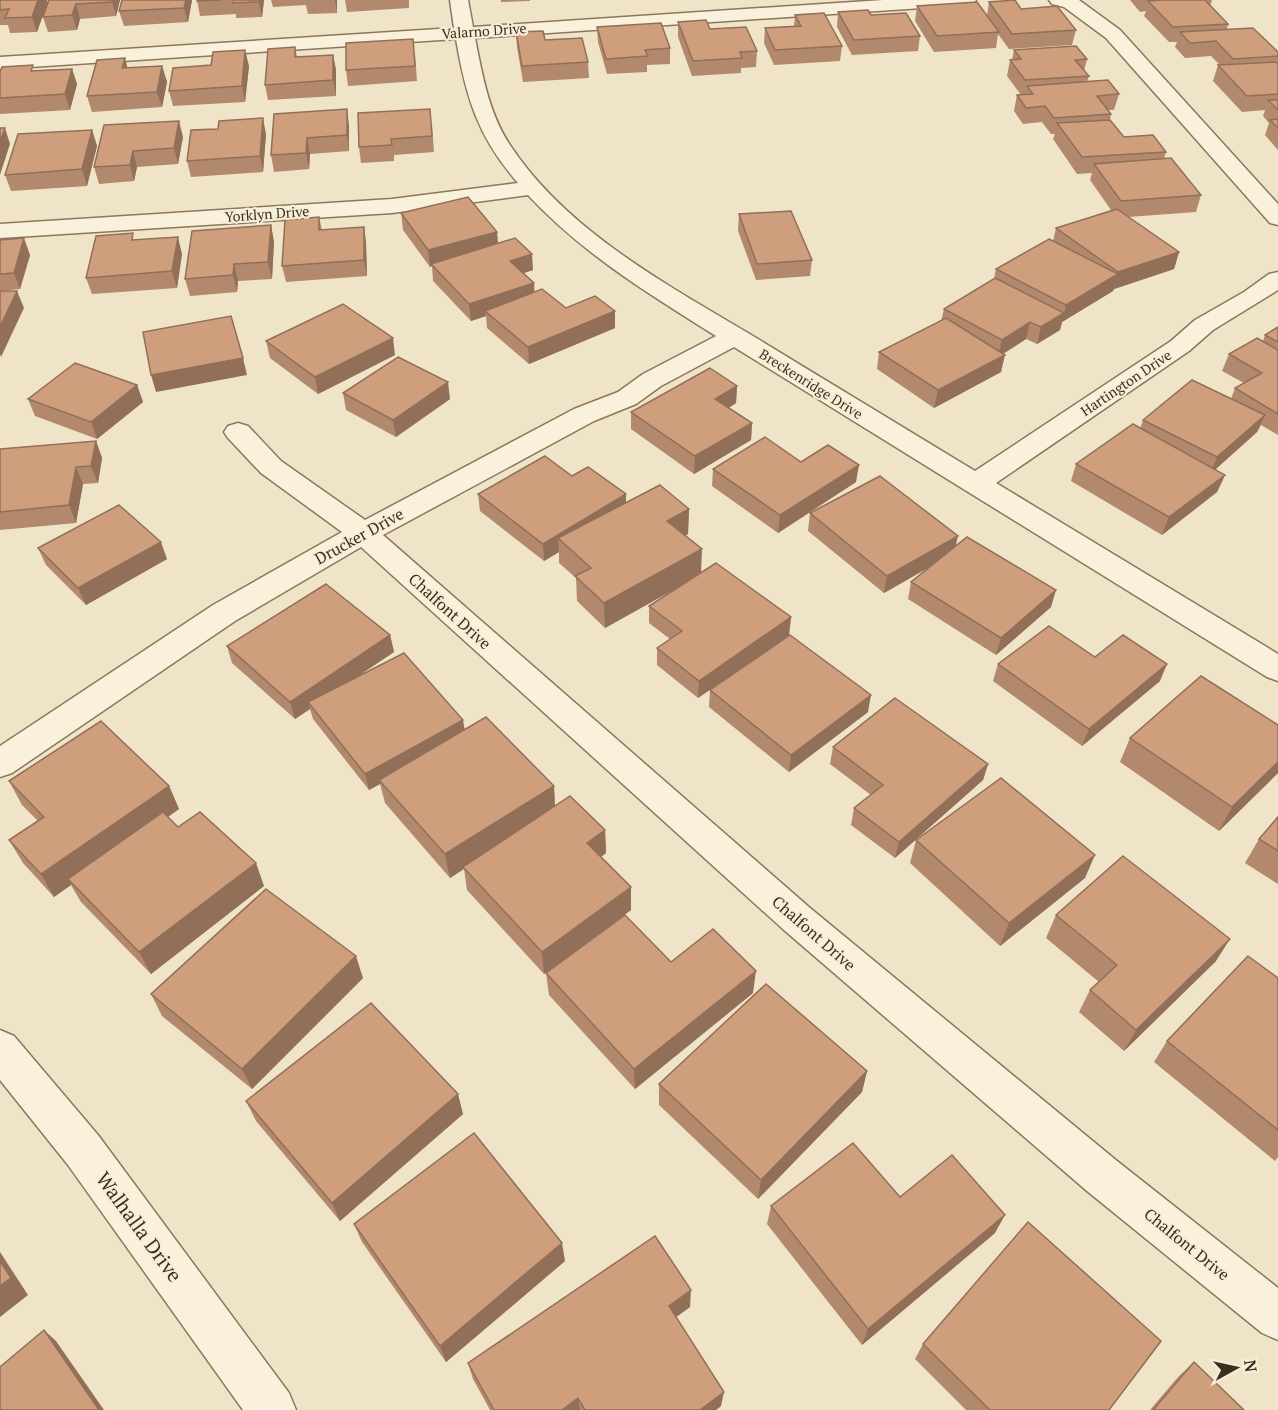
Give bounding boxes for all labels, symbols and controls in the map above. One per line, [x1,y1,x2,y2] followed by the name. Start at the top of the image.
[441,18,527,43] street label: Valarno Drive
[224,201,310,226] street label: Yorklyn Drive
[756,344,867,423] street label: Breckenridge Drive
[1077,345,1175,420] street label: Hartington Drive
[311,503,407,569] street label: Drucker Drive
[404,568,496,654] street label: Chalfont Drive
[767,891,861,975] street label: Chalfont Drive
[90,1166,189,1287] street label: Walhalla Drive
[1140,1203,1234,1285] street label: Chalfont Drive
[1206,1338,1266,1398] north arrow
[1239,1358,1263,1373] text: N

